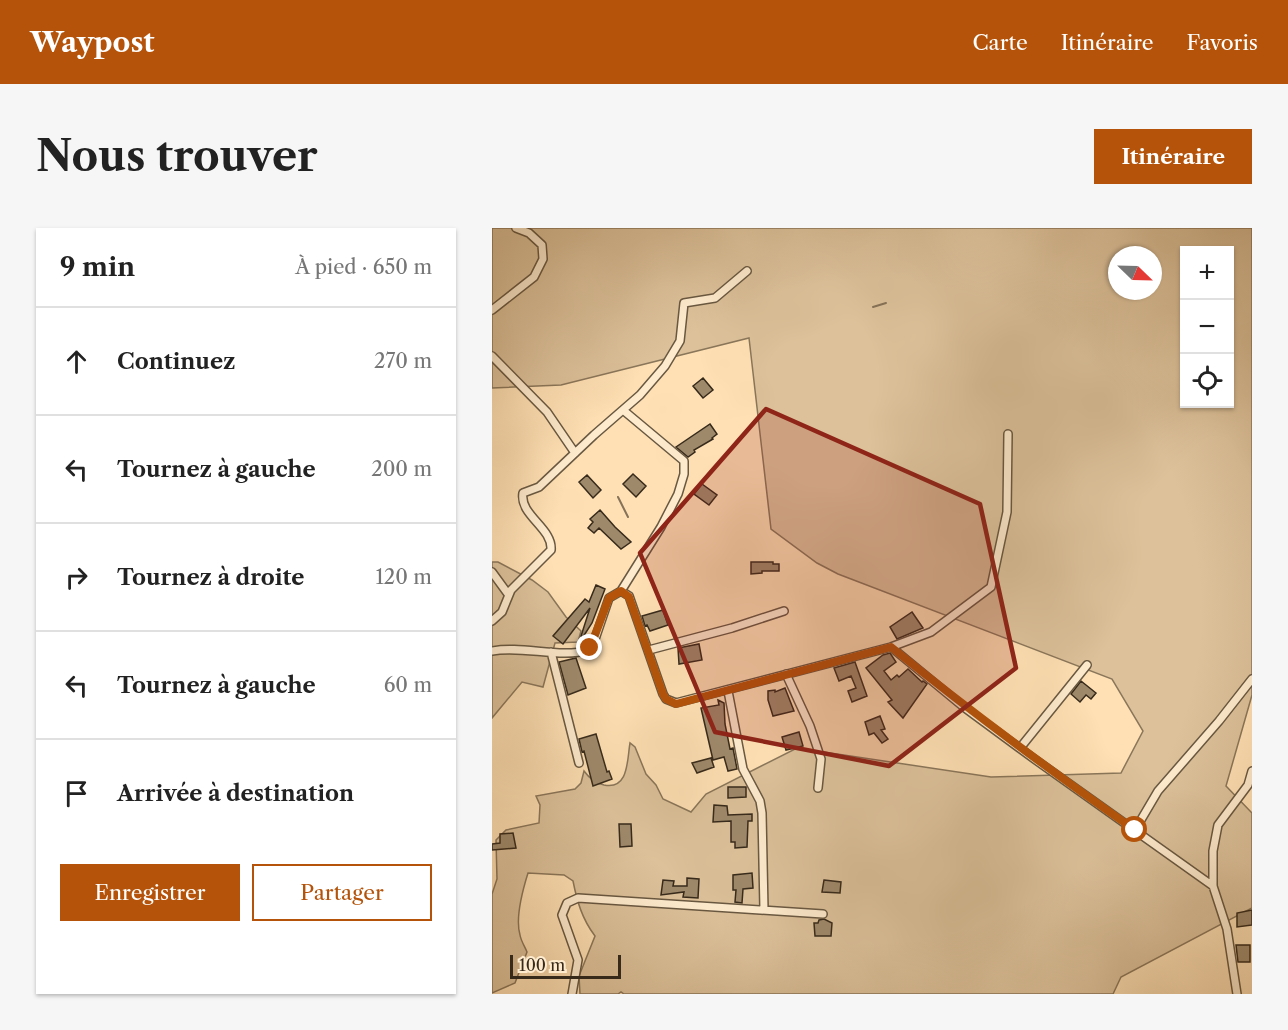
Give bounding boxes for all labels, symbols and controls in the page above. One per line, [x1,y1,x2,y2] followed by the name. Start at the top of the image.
[30,25,154,59] text: Waypost
[972,30,1028,55] text: Carte
[1061,30,1154,55] text: Itinéraire
[1187,30,1258,55] text: Favoris
[1094,129,1252,184] button: Itinéraire
[36,130,318,182] text: Nous trouver
[1108,246,1162,300] north arrow
[1180,246,1234,408] map controls
[1180,246,1234,300] button: +
[60,251,135,283] text: 9 min
[295,255,432,279] text: À pied · 650 m
[1180,300,1234,354] button: −
[60,345,93,378] icon: ahead
[117,348,236,375] text: Continuez
[374,349,432,373] text: 270 m
[1180,354,1234,408] button: locate
[60,453,93,486] icon: left
[117,456,316,483] text: Tournez à gauche
[371,457,432,481] text: 200 m
[60,561,93,594] icon: right
[117,564,304,591] text: Tournez à droite
[375,565,432,589] text: 120 m
[576,634,602,660] route end
[60,669,93,702] icon: left
[117,672,316,699] text: Tournez à gauche
[384,673,432,697] text: 60 m
[60,777,93,810] icon: arrive
[117,780,354,807] text: Arrivée à destination
[1121,816,1147,842] route start
[60,864,240,921] button: Enregistrer
[252,864,432,921] button: Partager
[510,952,621,980] scale bar
[519,955,565,975] text: 100 m

